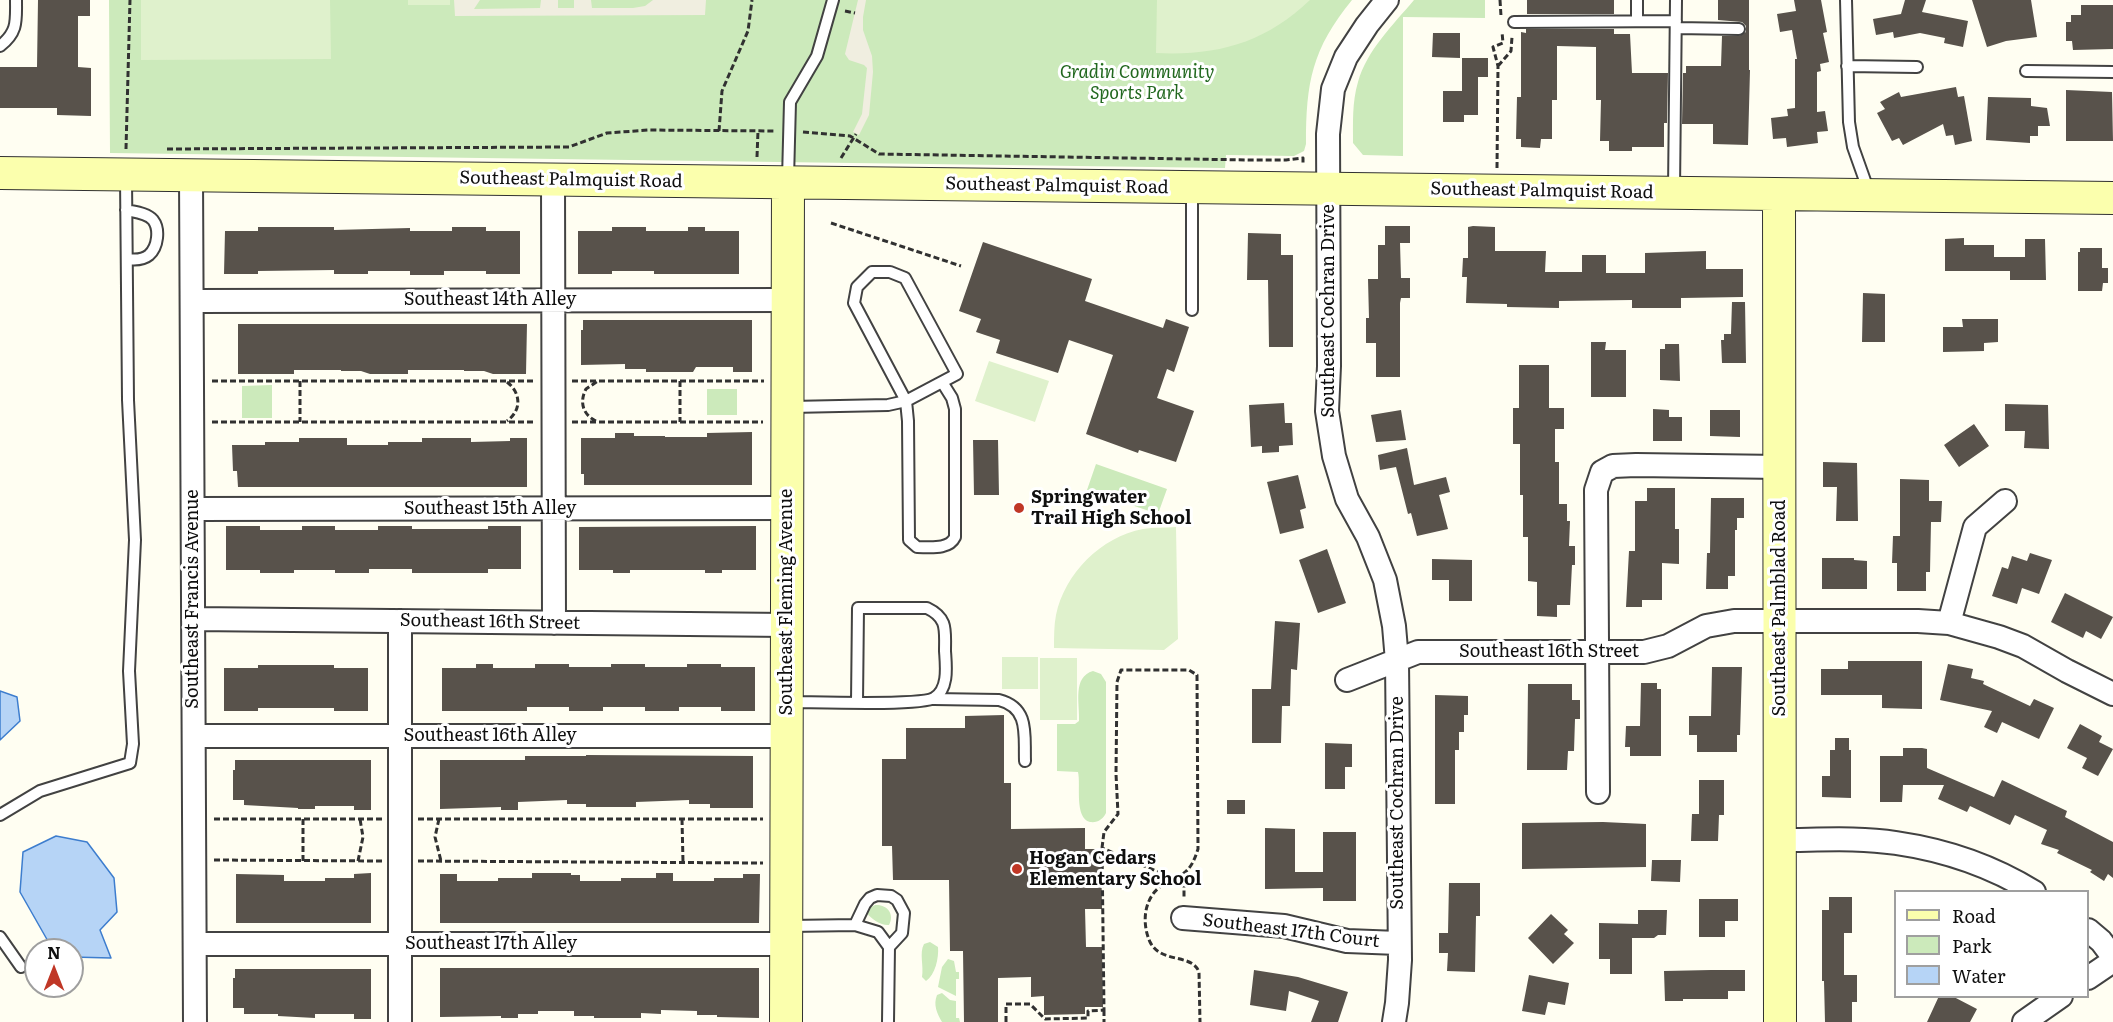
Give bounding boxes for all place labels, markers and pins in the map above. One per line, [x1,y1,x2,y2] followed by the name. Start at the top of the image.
[1031,487,1191,530] place label: Springwater Trail High School
[1012,501,1026,515] marker: Springwater Trail High School
[1029,848,1201,890] place label: Hogan Cedars Elementary School
[1010,862,1024,876] marker: Hogan Cedars Elementary School

